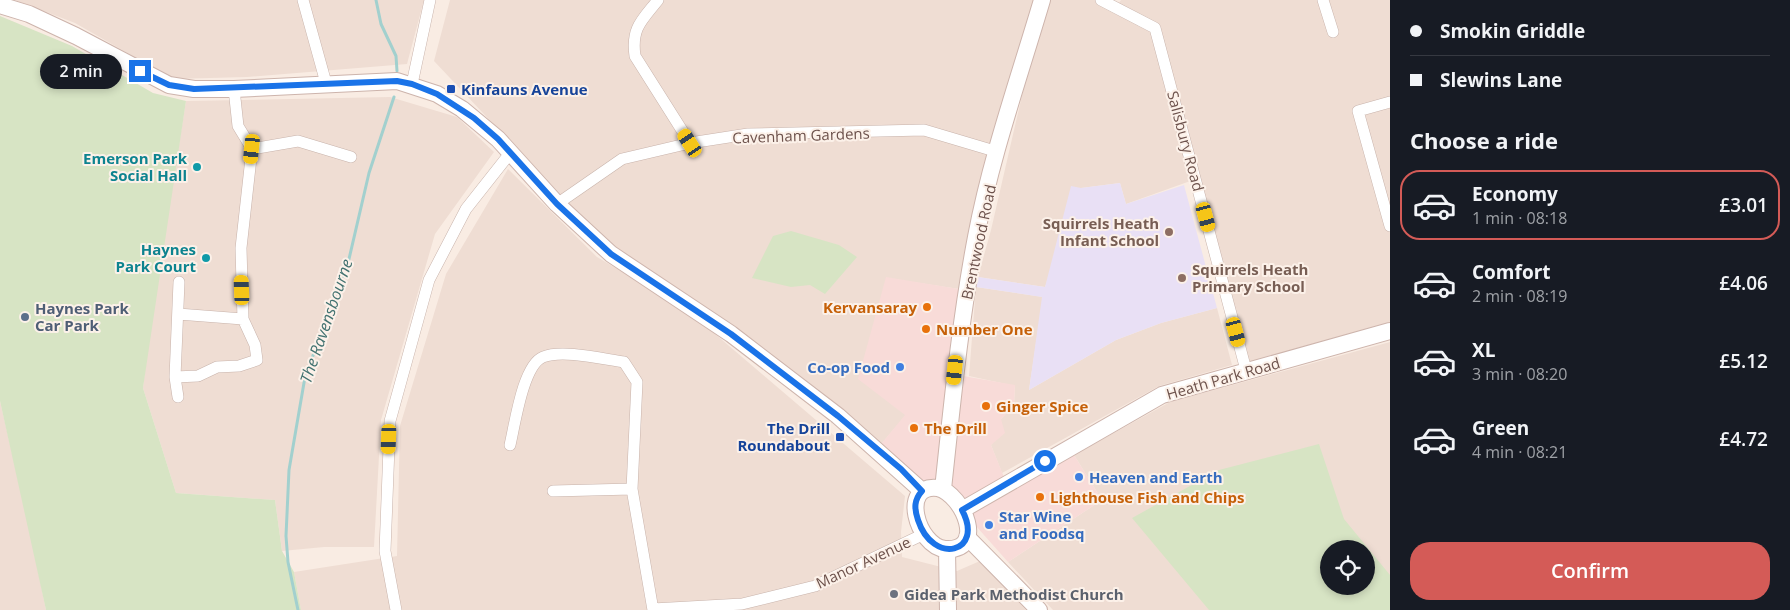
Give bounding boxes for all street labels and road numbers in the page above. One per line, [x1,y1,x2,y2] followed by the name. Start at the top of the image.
[1163,89,1209,193] street label: Salisbury Road
[732,123,870,147] street label: Cavenham Gardens
[956,183,1000,301] street label: Brentwood Road
[1164,352,1282,404] street label: Heath Park Road
[812,531,914,593] street label: Manor Avenue

